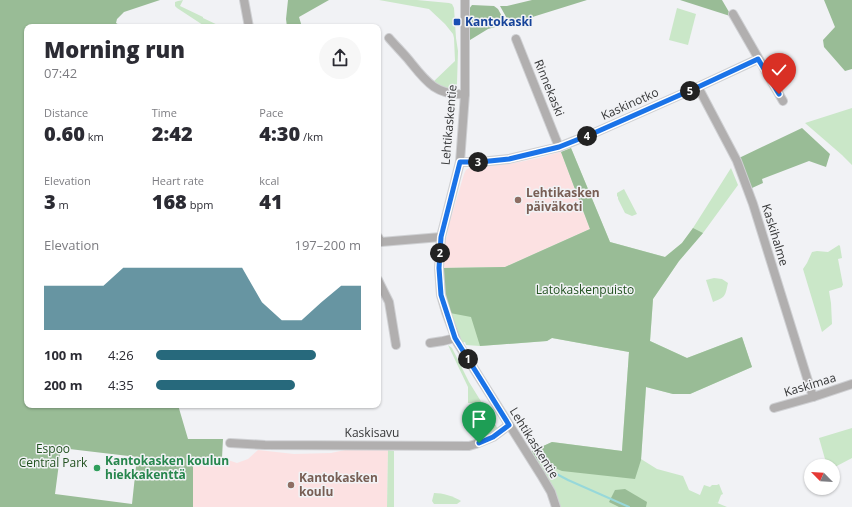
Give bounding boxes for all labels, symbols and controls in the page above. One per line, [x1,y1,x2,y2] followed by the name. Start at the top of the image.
[465,13,533,30] place label: Kantokaski
[452,17,462,27] marker: Kantokaski
[44,34,185,64] text: Morning run
[319,37,361,79] button: share
[762,53,796,94] pin
[530,57,569,119] street label: Rinnekaski
[768,59,790,81] icon: check
[44,64,77,82] text: 07:42
[680,81,700,101] pin: 5
[598,83,661,124] street label: Kaskinotko
[687,83,693,98] text: 5
[437,84,461,166] street label: Lehtikaskentie
[44,105,88,120] text: Distance
[152,105,177,120] text: Time
[259,105,284,120] text: Pace
[44,120,85,147] text: 0.60
[152,120,193,147] text: 2:42
[259,120,300,147] text: 4:30
[577,126,597,146] pin: 4
[584,128,590,143] text: 4
[85,129,104,144] text: km
[300,129,323,144] text: /km
[468,152,488,172] pin: 3
[475,154,481,169] text: 3
[44,173,91,188] text: Elevation
[152,173,204,188] text: Heart rate
[259,173,279,188] text: kcal
[526,184,600,215] place label: Lehtikasken päiväkoti
[44,188,56,215] text: 3
[152,188,187,215] text: 168
[259,188,283,215] text: 41
[513,195,523,205] marker: Lehtikasken päiväkoti
[56,197,69,212] text: m
[187,197,213,212] text: bpm
[758,202,793,268] street label: Kaskihalme
[44,236,99,254] text: Elevation
[294,236,361,254] text: 197–200 m
[430,243,450,263] pin: 2
[437,245,443,260] text: 2
[536,281,634,298] park label: Latokaskenpuisto
[44,346,82,364] text: 100 m
[108,346,134,364] text: 4:26
[458,349,478,369] pin: 1
[465,351,471,366] text: 1
[782,369,838,400] street label: Kaskimaa
[44,376,82,394] text: 200 m
[108,376,134,394] text: 4:35
[462,402,496,443] pin
[506,404,563,482] street label: Lehtikaskentie
[468,408,490,430] icon: arrive
[345,424,399,441] street label: Kaskisavu
[19,440,88,471] park label: Espoo Central Park
[105,452,229,483] place label: Kantokasken koulun hiekkakenttä
[804,459,840,495] north arrow
[804,459,840,495] map controls
[92,463,102,473] marker: Kantokasken koulun hiekkakenttä
[299,469,378,500] place label: Kantokasken koulu
[286,480,296,490] marker: Kantokasken koulu

